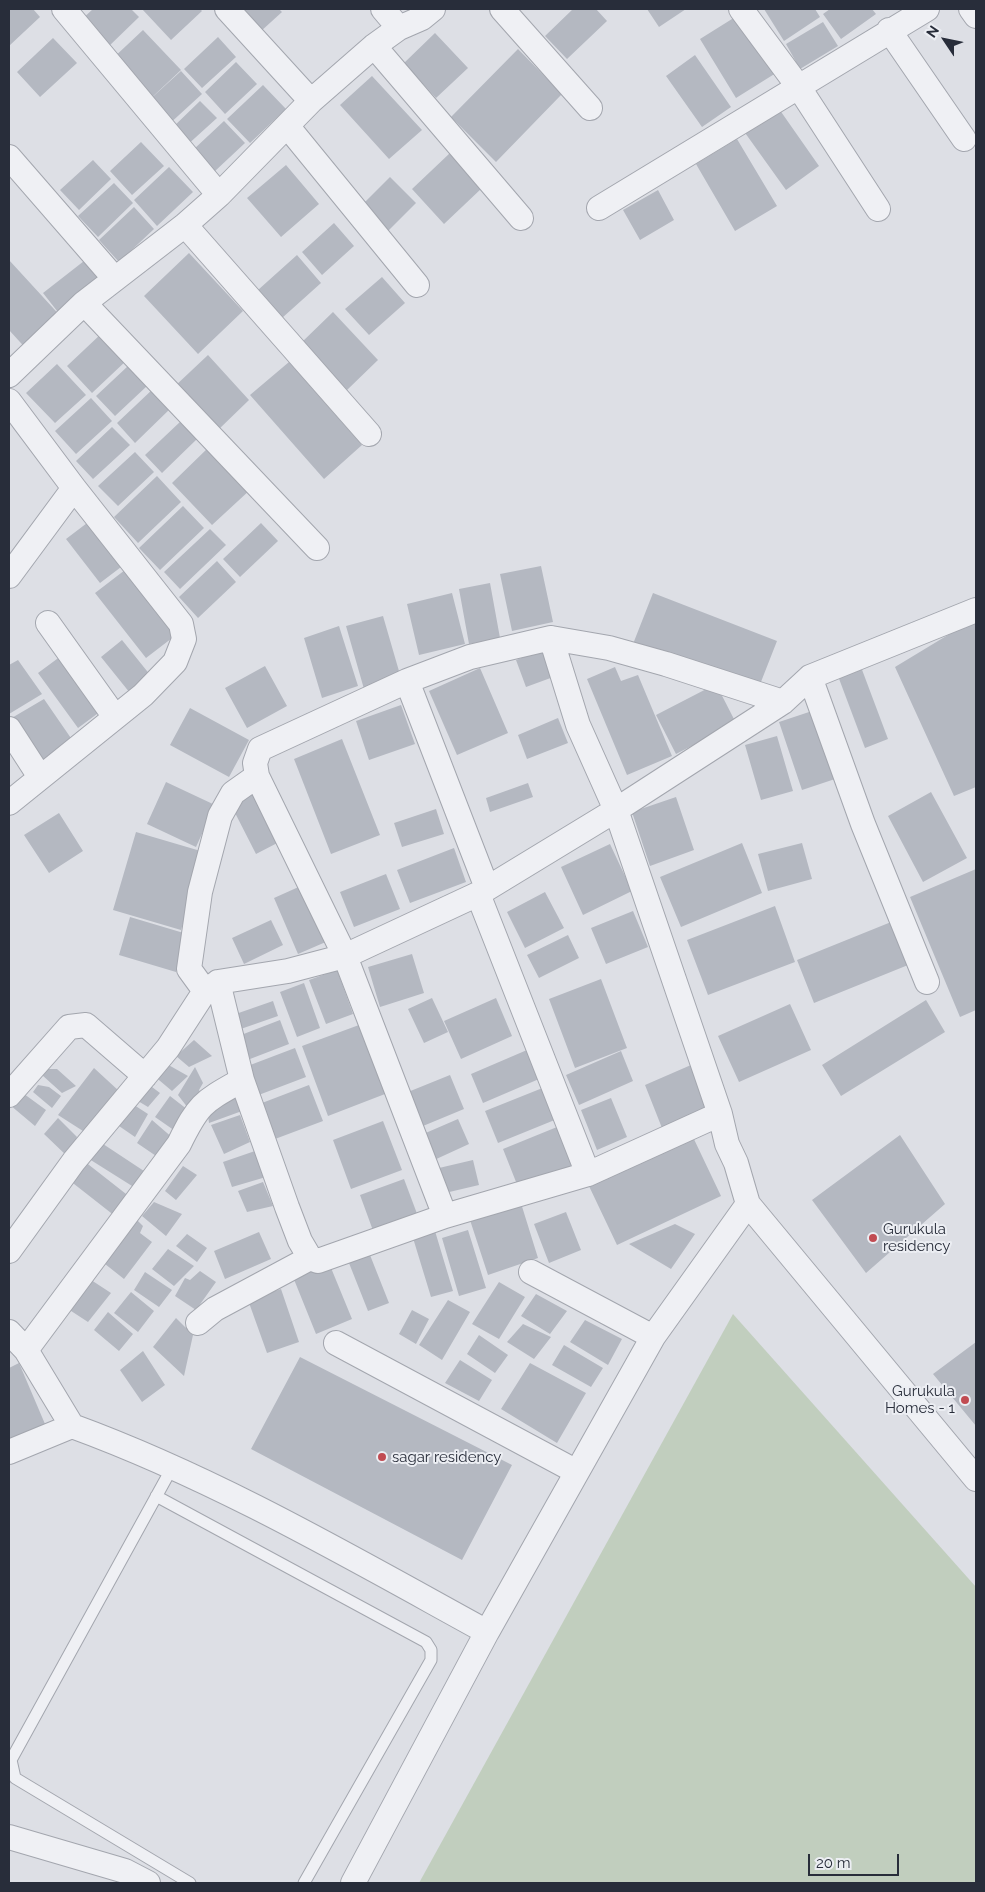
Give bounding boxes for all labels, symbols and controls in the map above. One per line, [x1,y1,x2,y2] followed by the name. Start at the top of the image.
[920,15,970,65] north arrow
[923,23,942,41] text: N
[883,1220,950,1255] place label: Gurukula residency
[867,1232,879,1244] marker: Gurukula residency
[885,1382,955,1417] place label: Gurukula Homes - 1
[959,1394,971,1406] marker: Gurukula Homes - 1
[392,1448,501,1466] place label: sagar residency
[376,1451,388,1463] marker: sagar residency
[810,1844,901,1876] scale bar
[816,1854,851,1872] text: 20 m

